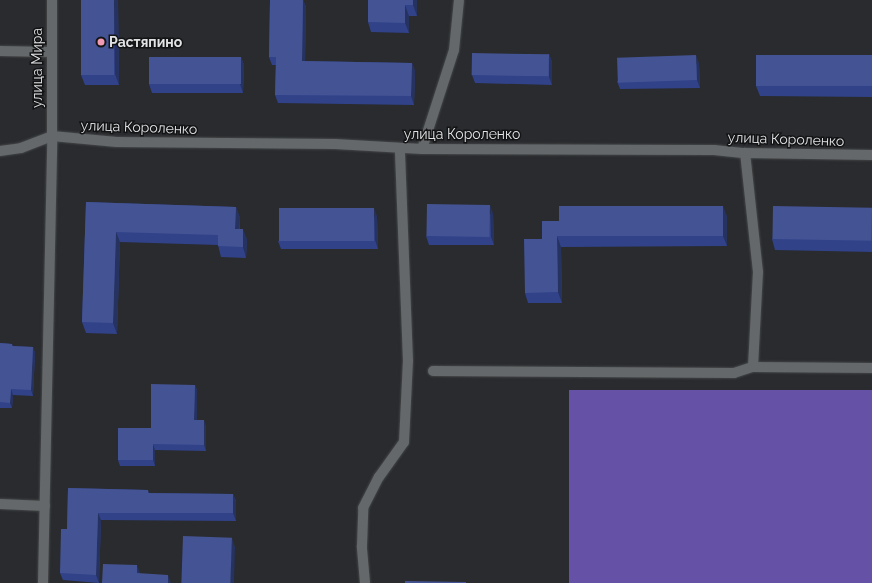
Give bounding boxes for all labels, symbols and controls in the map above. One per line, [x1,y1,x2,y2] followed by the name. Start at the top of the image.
[29,28,45,108] street label: улица Мира
[109,34,182,50] place label: Растяпино
[96,37,106,47] marker: Растяпино
[80,117,198,137] street label: улица Короленко
[404,126,520,142] street label: улица Короленко
[727,129,845,149] street label: улица Короленко

